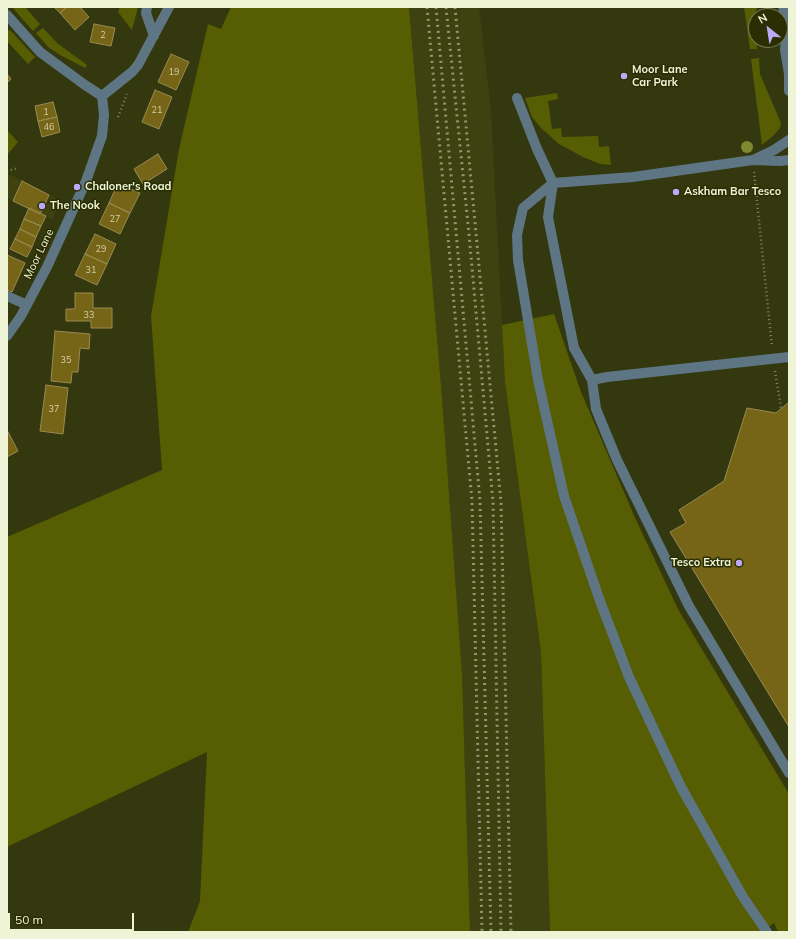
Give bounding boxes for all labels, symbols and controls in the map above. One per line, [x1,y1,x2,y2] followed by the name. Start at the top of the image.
[748,8,788,48] north arrow
[755,10,770,27] text: N
[100,30,106,40] house number: 2
[632,63,688,89] place label: Moor Lane Car Park
[169,67,179,77] house number: 19
[619,71,629,81] marker: Moor Lane Car Park
[152,105,162,115] house number: 21
[43,107,49,117] house number: 1
[44,122,54,132] house number: 46
[85,180,171,194] place label: Chaloner's Road
[72,182,82,192] marker: Chaloner's Road
[684,185,781,199] place label: Askham Bar Tesco
[671,187,681,197] marker: Askham Bar Tesco
[50,199,100,213] place label: The Nook
[37,201,47,211] marker: The Nook
[110,214,120,224] house number: 27
[21,227,57,281] street label: Moor Lane
[96,244,106,254] house number: 29
[86,265,96,275] house number: 31
[84,310,94,320] house number: 33
[61,355,71,365] house number: 35
[49,404,59,414] house number: 37
[671,556,731,570] place label: Tesco Extra
[734,558,744,568] marker: Tesco Extra
[10,905,136,931] scale bar
[15,912,43,927] text: 50 m

